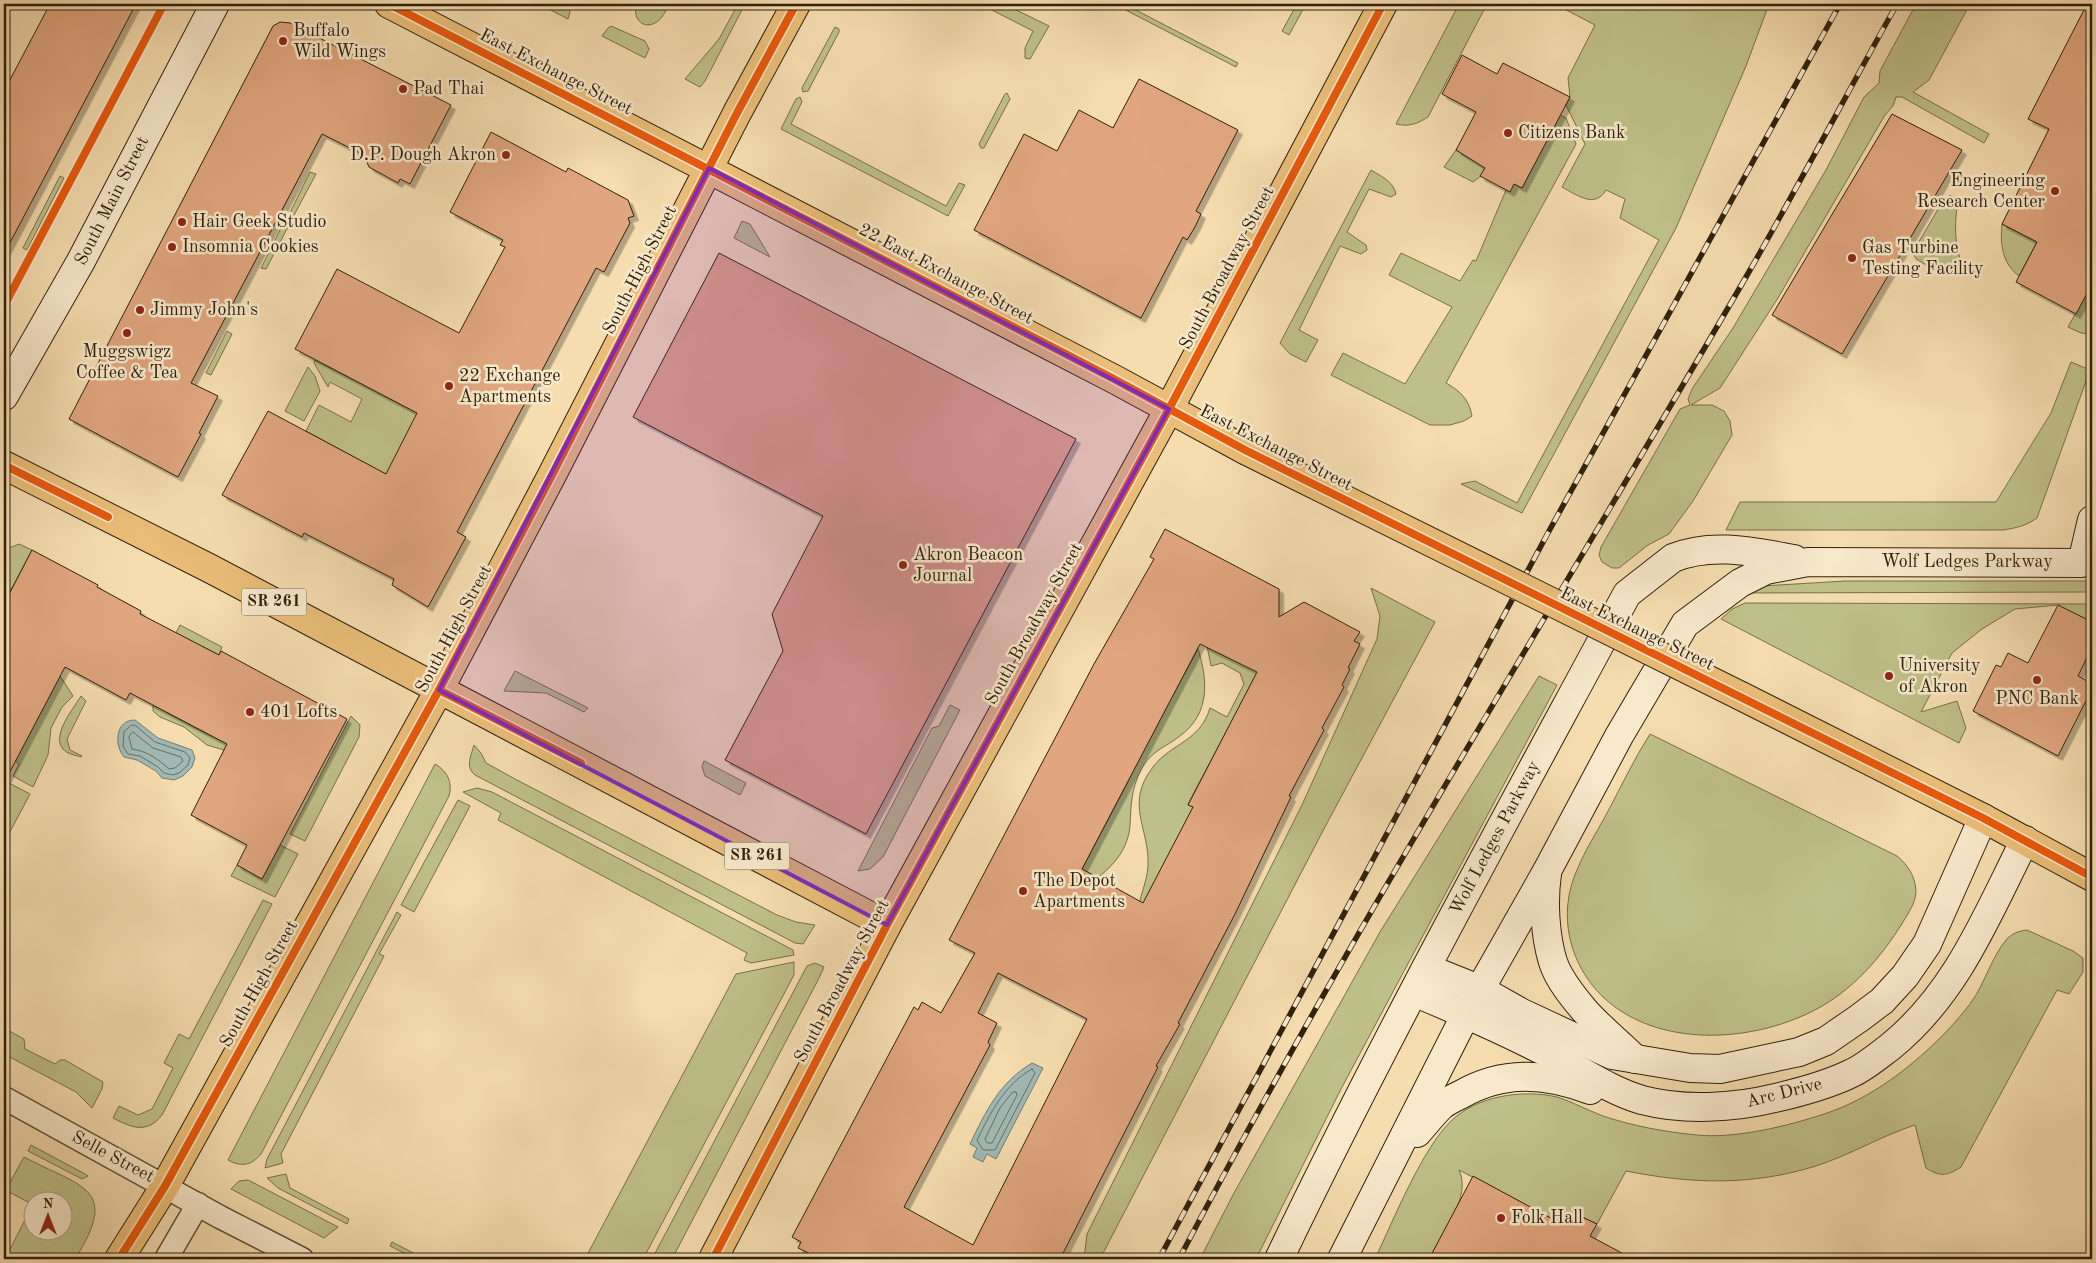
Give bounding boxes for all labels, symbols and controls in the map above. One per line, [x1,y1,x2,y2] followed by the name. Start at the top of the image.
[293,22,386,61] place label: Buffalo Wild Wings
[477,26,635,118] street label: East Exchange Street
[277,35,289,47] marker: Buffalo Wild Wings
[413,80,484,98] place label: Pad Thai
[397,83,409,95] marker: Pad Thai
[1518,124,1625,142] place label: Citizens Bank
[1502,127,1514,139] marker: Citizens Bank
[72,134,152,268] street label: South Main Street
[350,146,496,164] place label: D.P. Dough Akron
[500,149,512,161] marker: D.P. Dough Akron
[1917,172,2046,211] place label: Engineering Research Center
[1176,183,1278,353] street label: South Broadway Street
[2049,185,2061,197] marker: Engineering Research Center
[600,203,680,337] street label: South High Street
[192,213,327,231] place label: Hair Geek Studio
[176,216,188,228] marker: Hair Geek Studio
[856,220,1036,328] street label: 22 East Exchange Street
[182,238,319,256] place label: Insomnia Cookies
[1862,239,1984,278] place label: Gas Turbine Testing Facility
[166,241,178,253] marker: Insomnia Cookies
[1846,252,1858,264] marker: Gas Turbine Testing Facility
[150,301,258,319] place label: Jimmy John's
[134,304,146,316] marker: Jimmy John's
[121,327,133,339] marker: Muggswigz Coffee & Tea
[76,343,178,382] place label: Muggswigz Coffee & Tea
[459,367,561,406] place label: 22 Exchange Apartments
[443,380,455,392] marker: 22 Exchange Apartments
[1197,402,1355,494] street label: East Exchange Street
[982,540,1086,708] street label: South Broadway Street
[913,546,1024,585] place label: Akron Beacon Journal
[1881,553,2053,571] street label: Wolf Ledges Parkway
[897,559,909,571] marker: Akron Beacon Journal
[413,562,495,696] street label: South High Street
[1557,584,1717,674] street label: East Exchange Street
[242,588,306,616] road number: SR 261
[1899,657,1981,696] place label: University of Akron
[1883,670,1895,682] marker: University of Akron
[2031,674,2043,686] marker: PNC Bank
[1995,690,2079,708] place label: PNC Bank
[260,703,338,721] place label: 401 Lofts
[244,706,256,718] marker: 401 Lofts
[1447,758,1543,918] street label: Wolf Ledges Parkway
[724,842,790,869] road number: SR 261
[1033,872,1125,911] place label: The Depot Apartments
[1017,885,1029,897] marker: The Depot Apartments
[791,896,893,1066] street label: South Broadway Street
[217,917,301,1051] street label: South High Street
[1744,1075,1824,1111] street label: Arc Drive
[69,1128,157,1186] street label: Selle Street
[22,1190,72,1240] north arrow
[43,1197,54,1211] text: N
[1511,1209,1583,1227] place label: Folk Hall
[1495,1212,1507,1224] marker: Folk Hall

